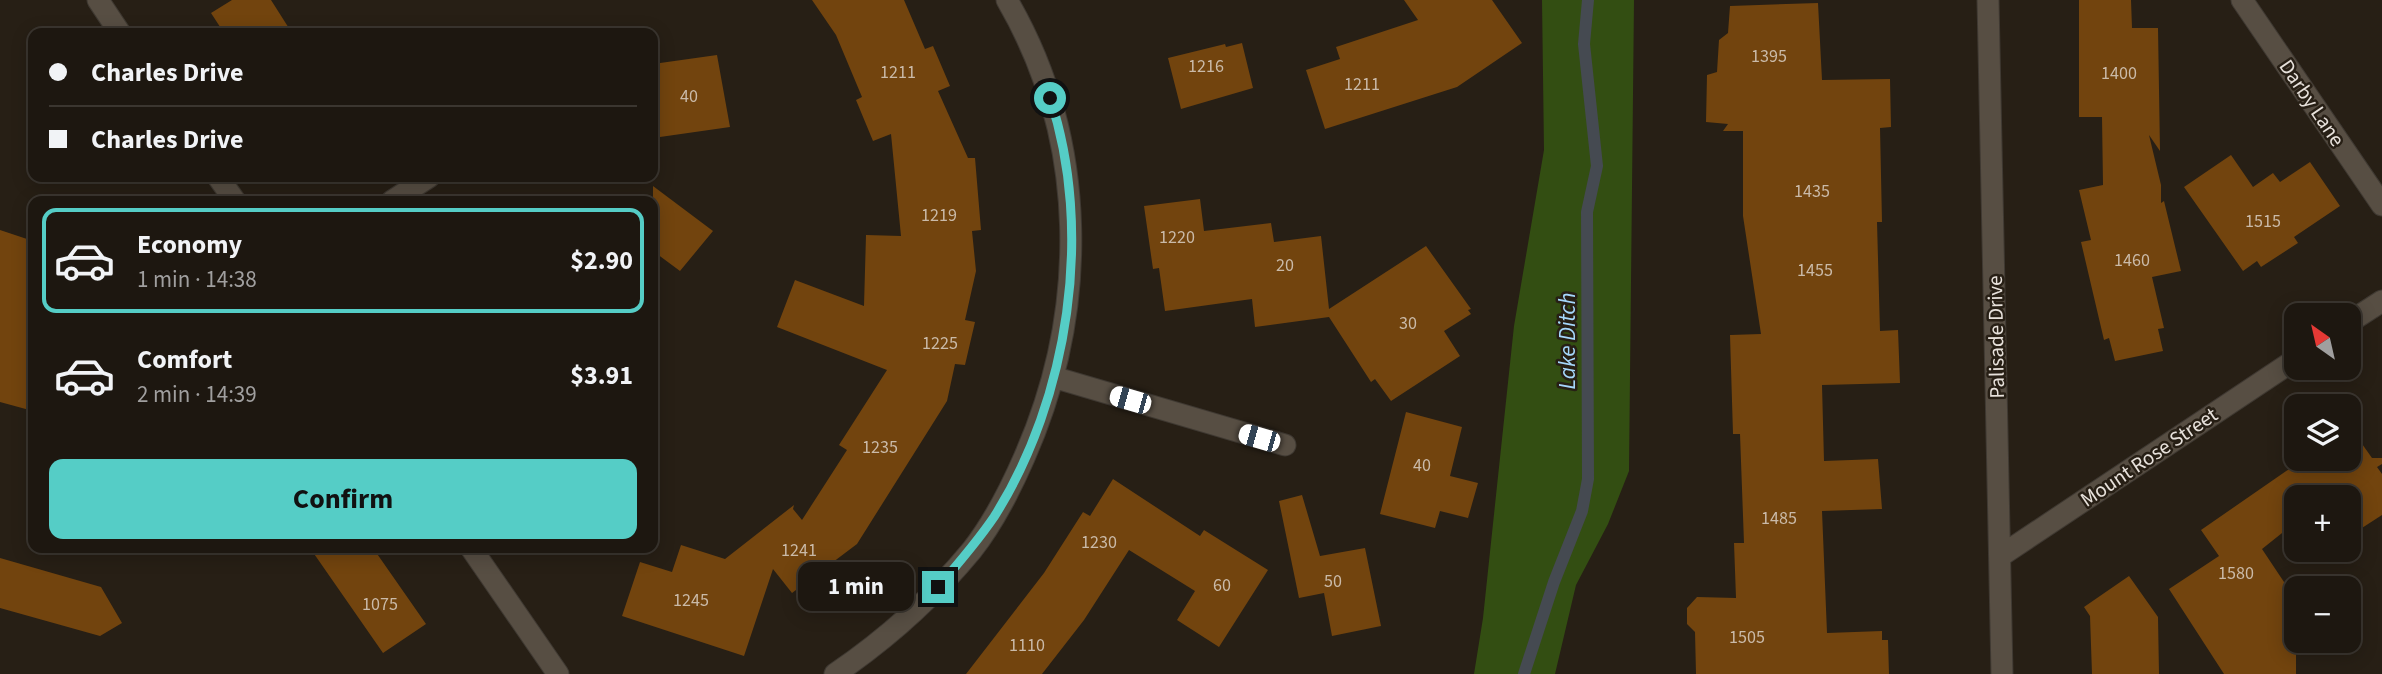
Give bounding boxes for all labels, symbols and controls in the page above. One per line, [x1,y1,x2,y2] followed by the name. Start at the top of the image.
[1751,44,1787,69] house number: 1395
[91,54,244,91] text: Charles Drive
[1188,54,1224,79] house number: 1216
[2272,54,2352,152] street label: Darby Lane
[880,60,916,85] house number: 1211
[2101,61,2137,86] house number: 1400
[1344,72,1380,97] house number: 1211
[1034,82,1066,114] route start
[680,84,698,109] house number: 40
[91,121,244,158] text: Charles Drive
[1794,179,1830,204] house number: 1435
[921,203,957,228] house number: 1219
[2245,209,2281,234] house number: 1515
[1159,225,1195,250] house number: 1220
[137,226,242,263] text: Economy
[53,229,116,292] icon: car
[570,242,633,279] text: $2.90
[2114,248,2150,273] house number: 1460
[1276,253,1294,278] house number: 20
[1797,258,1833,283] house number: 1455
[137,263,257,296] text: 1 min · 14:38
[1980,275,2012,399] street label: Palisade Drive
[1551,292,1584,390] water label: Lake Ditch
[2284,303,2361,380] north arrow
[2284,303,2361,653] map controls
[1399,311,1417,336] house number: 30
[922,331,958,356] house number: 1225
[137,341,232,378] text: Comfort
[53,344,116,407] icon: car
[570,357,633,394] text: $3.91
[137,378,257,411] text: 2 min · 14:39
[1107,384,1154,416] car
[2284,394,2361,471] button: layers
[2074,400,2224,514] street label: Mount Rose Street
[1236,422,1283,454] car
[862,435,898,460] house number: 1235
[1413,453,1431,478] house number: 40
[49,459,637,539] button: Confirm
[2284,485,2361,562] button: +
[1761,506,1797,531] house number: 1485
[1081,530,1117,555] house number: 1230
[781,538,817,563] house number: 1241
[2218,561,2254,586] house number: 1580
[798,562,914,612] callout: 1 min
[1324,569,1342,594] house number: 50
[828,570,884,603] text: 1 min
[922,571,954,603] route end
[1213,573,1231,598] house number: 60
[2284,576,2361,653] button: −
[673,588,709,613] house number: 1245
[362,592,398,617] house number: 1075
[1729,625,1765,650] house number: 1505
[1009,633,1045,658] house number: 1110

